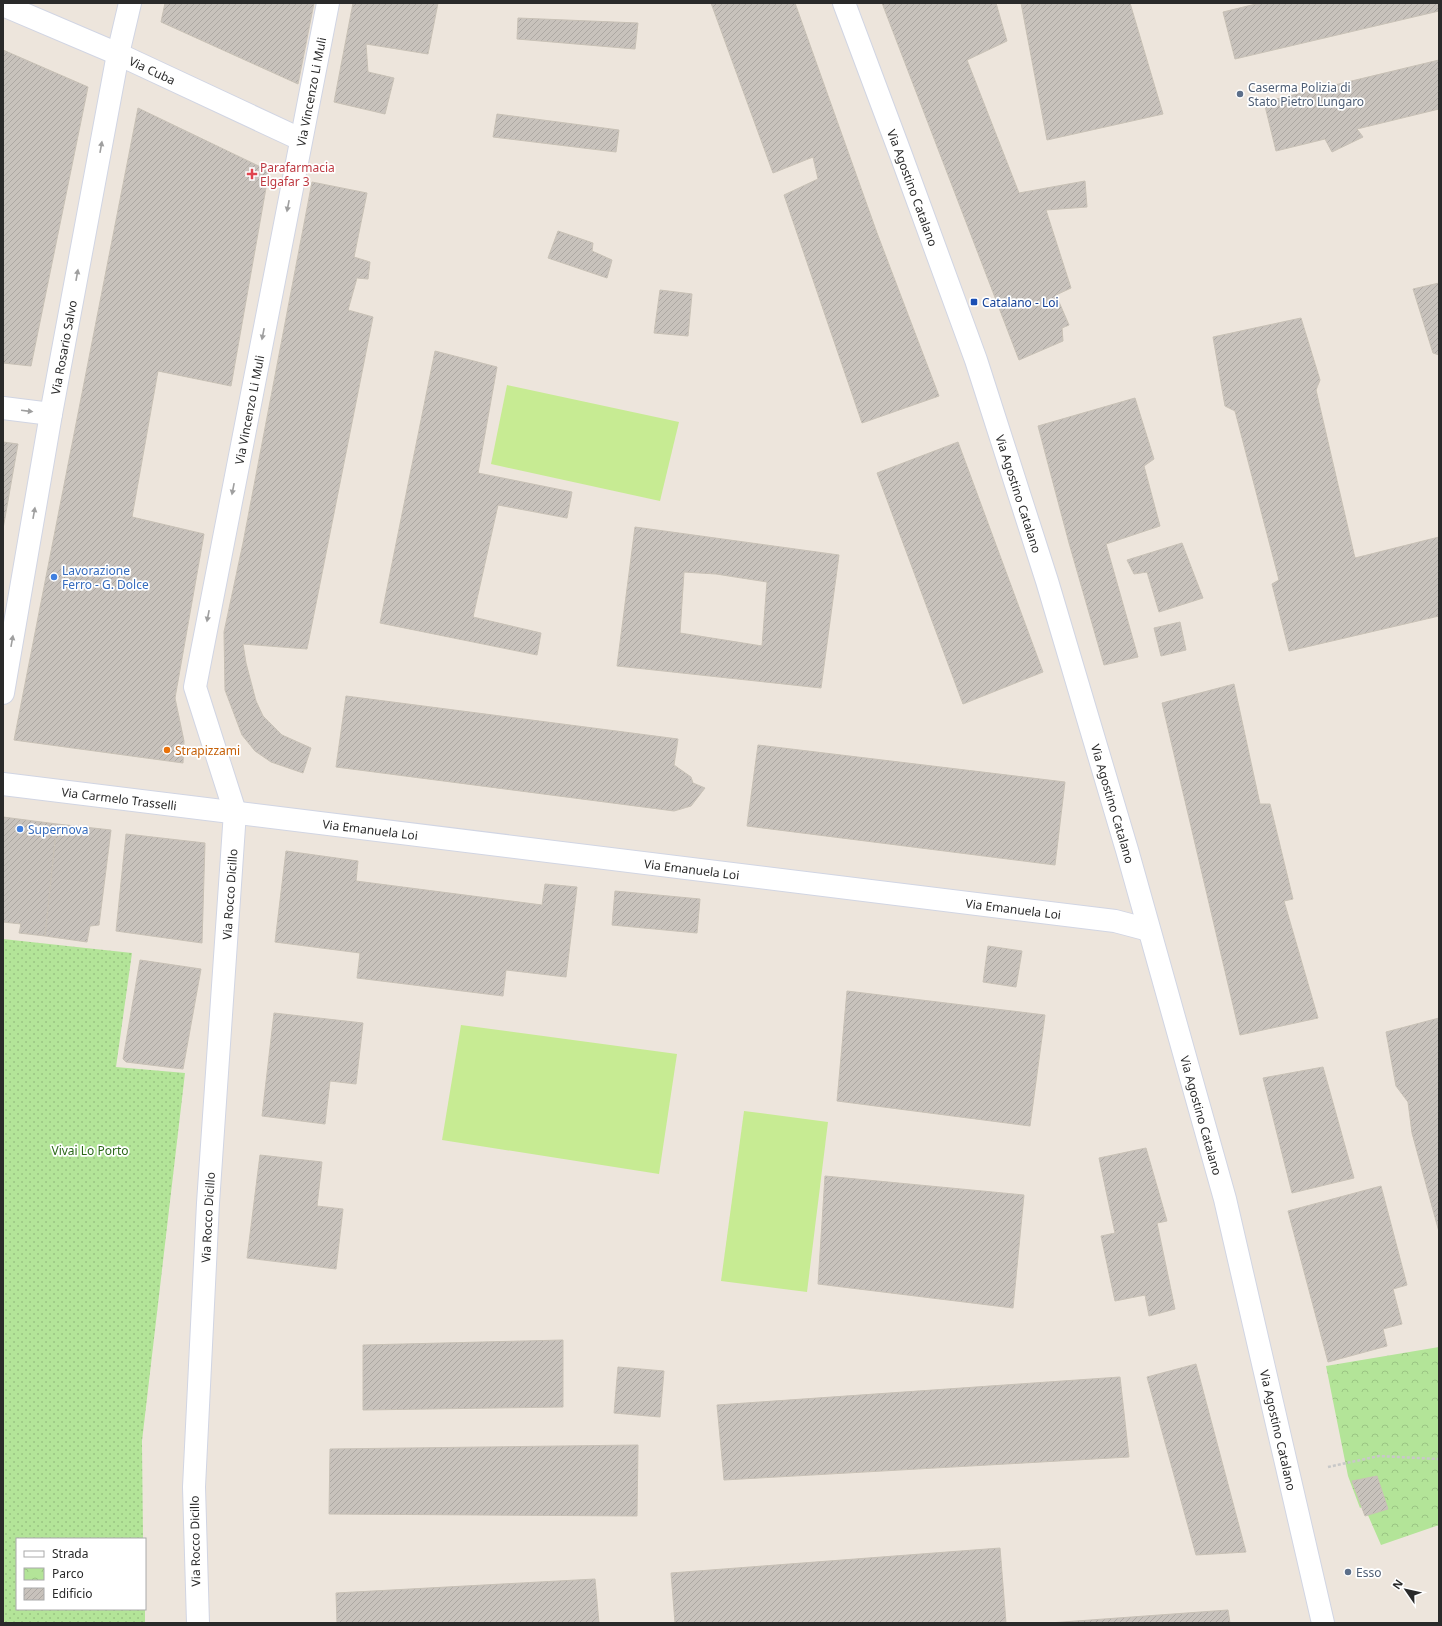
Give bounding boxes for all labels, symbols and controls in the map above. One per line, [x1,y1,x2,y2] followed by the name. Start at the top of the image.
[292,36,330,148] street label: Via Vincenzo Li Muli
[126,52,178,88] street label: Via Cuba
[1248,79,1364,110] place label: Caserma Polizia di Stato Pietro Lungaro
[1235,89,1245,99] marker: Caserma Polizia di Stato Pietro Lungaro
[884,127,942,248] street label: Via Agostino Catalano
[98,141,104,153] one-way arrow
[260,159,335,190] place label: Parafarmacia Elgafar 3
[247,169,257,179] marker: Parafarmacia Elgafar 3
[284,200,290,212] one-way arrow
[75,268,81,281] one-way arrow
[982,294,1059,311] place label: Catalano - Loi
[969,297,979,307] marker: Catalano - Loi
[46,299,81,396] street label: Via Rosario Salvo
[260,328,266,340] one-way arrow
[230,354,268,466] street label: Via Vincenzo Li Muli
[21,408,33,414] one-way arrow
[992,432,1046,555] street label: Via Agostino Catalano
[230,483,236,495] one-way arrow
[32,507,38,519] one-way arrow
[62,562,149,593] place label: Lavorazione Ferro - G. Dolce
[49,572,59,582] marker: Lavorazione Ferro - G. Dolce
[205,610,211,623] one-way arrow
[9,635,15,647] one-way arrow
[175,742,240,759] place label: Strapizzami
[1087,742,1139,865] street label: Via Agostino Catalano
[162,745,172,755] marker: Strapizzami
[60,783,178,814] street label: Via Carmelo Trasselli
[321,815,419,844] street label: Via Emanuela Loi
[28,821,88,838] place label: Supernova
[15,824,25,834] marker: Supernova
[218,848,241,940] street label: Via Rocco Dicillo
[643,855,741,883] street label: Via Emanuela Loi
[965,894,1062,923] street label: Via Emanuela Loi
[1177,1054,1226,1177] street label: Via Agostino Catalano
[51,1142,129,1159] park label: Vivai Lo Porto
[197,1171,219,1263] street label: Via Rocco Dicillo
[1256,1368,1301,1492] street label: Via Agostino Catalano
[186,1495,204,1587] street label: Via Rocco Dicillo
[16,1538,146,1610] legend
[52,1545,88,1562] text: Strada
[1356,1564,1381,1581] place label: Esso
[52,1565,84,1582] text: Parco
[1343,1567,1353,1577] marker: Esso
[1386,1570,1426,1610] north arrow
[1389,1576,1406,1592] text: N
[52,1585,93,1602] text: Edificio

